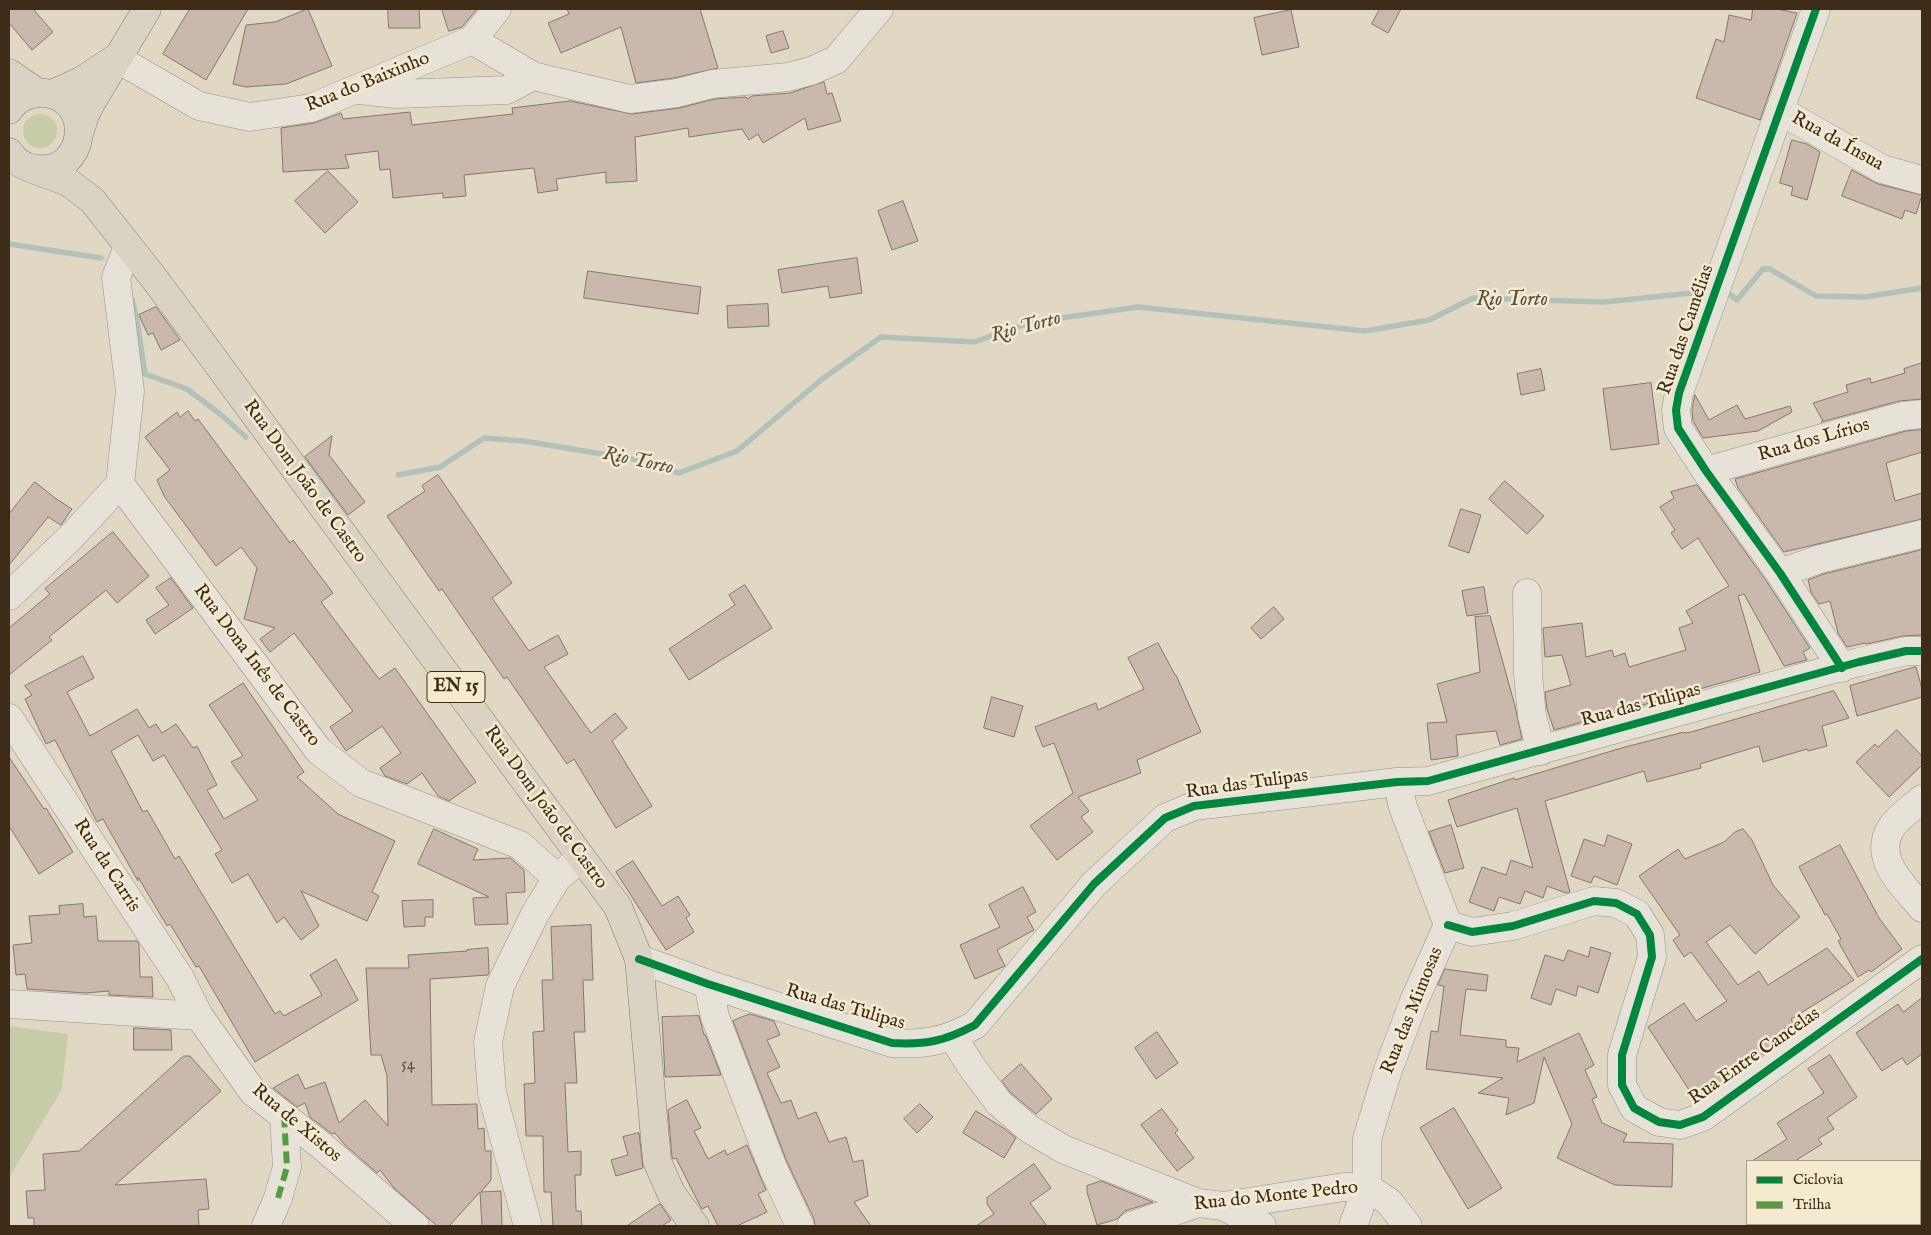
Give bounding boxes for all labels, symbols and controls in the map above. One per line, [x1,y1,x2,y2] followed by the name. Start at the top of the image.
[303,48,433,118] street label: Rua do Baixinho
[1787,107,1887,177] street label: Rua da Ínsua
[1654,262,1720,398] street label: Rua das Camélias
[1476,289,1548,313] water label: Rio Torto
[988,307,1064,349] water label: Rio Torto
[237,396,371,568] street label: Rua Dom João de Castro
[1755,414,1873,468] street label: Rua dos Lírios
[600,443,676,481] water label: Rio Torto
[187,580,325,752] street label: Rua Dona Inês de Castro
[427,672,485,702] road number: EN 15
[1579,679,1703,733] street label: Rua das Tulipas
[478,722,612,894] street label: Rua Dom João de Castro
[1184,765,1310,805] street label: Rua das Tulipas
[67,815,145,917] street label: Rua da Carris
[1377,944,1449,1078] street label: Rua das Mimosas
[783,980,907,1036] street label: Rua das Tulipas
[1685,1003,1825,1111] street label: Rua Entre Cancelas
[401,1056,415,1076] house number: 54
[247,1080,345,1168] street label: Rua de Xistos
[1746,1160,1921,1225] legend
[1793,1170,1843,1189] text: Ciclovia
[1193,1177,1359,1217] street label: Rua do Monte Pedro
[1793,1195,1831,1214] text: Trilha

